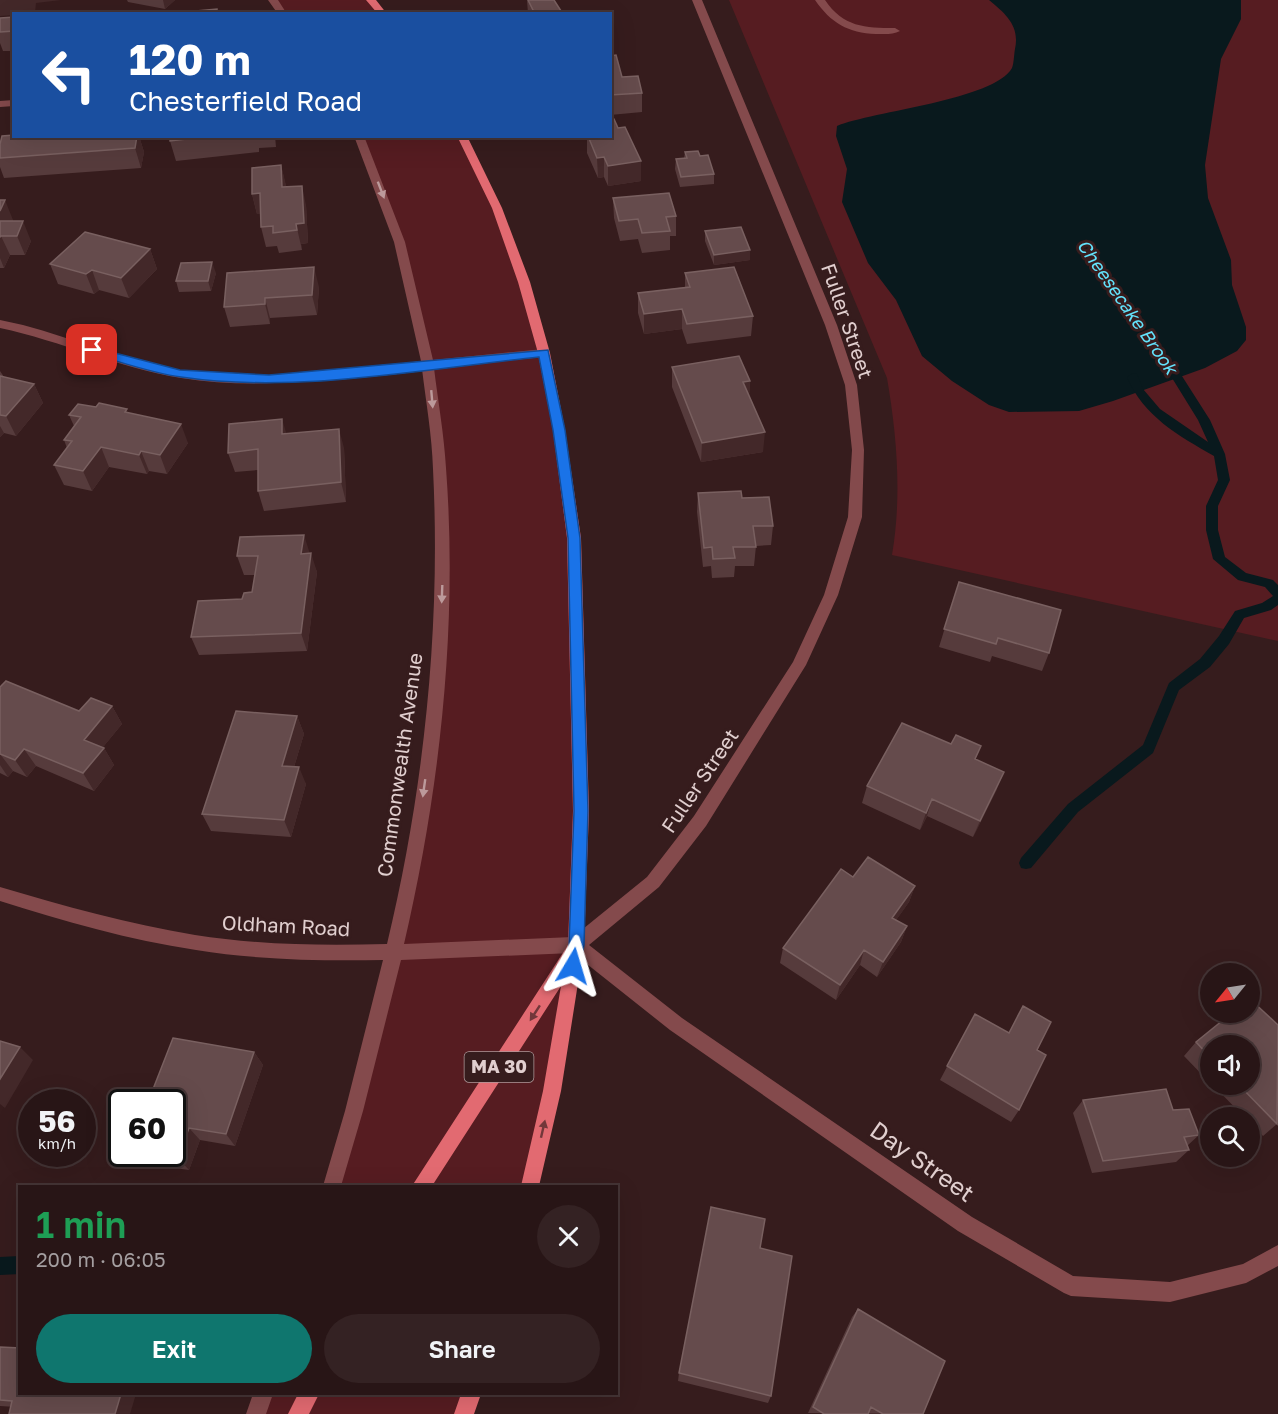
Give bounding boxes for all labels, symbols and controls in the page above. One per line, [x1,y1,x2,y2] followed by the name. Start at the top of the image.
[129,34,251,84] text: 120 m
[30,36,108,114] icon: left
[129,85,362,117] text: Chesterfield Road
[377,181,387,199] one-way arrow
[1073,235,1184,380] water label: Cheesecake Brook
[817,260,879,381] street label: Fuller Street
[66,324,117,375] pin
[75,333,108,366] icon: arrive
[427,390,437,409] one-way arrow
[437,585,446,604] one-way arrow
[371,651,427,878] street label: Commonwealth Avenue
[656,724,743,837] street label: Fuller Street
[420,779,429,798] one-way arrow
[221,910,351,940] street label: Oldham Road
[541,934,605,998] position arrow
[1200,963,1260,1023] north arrow
[1200,963,1260,1167] map controls
[529,1005,540,1021] one-way arrow
[1200,1035,1260,1095] button: sound
[464,1052,534,1082] road number: MA 30
[108,1089,186,1167] speed limit sign: 60
[38,1103,76,1139] text: 56
[1200,1107,1260,1167] button: search
[865,1114,980,1207] street label: Day Street
[539,1120,549,1139] one-way arrow
[38,1134,76,1152] text: km/h
[36,1203,126,1246] text: 1 min
[537,1205,600,1268] button: close
[36,1247,166,1271] text: 200 m · 06:05
[36,1314,312,1383] button: Exit
[324,1314,600,1383] button: Share

